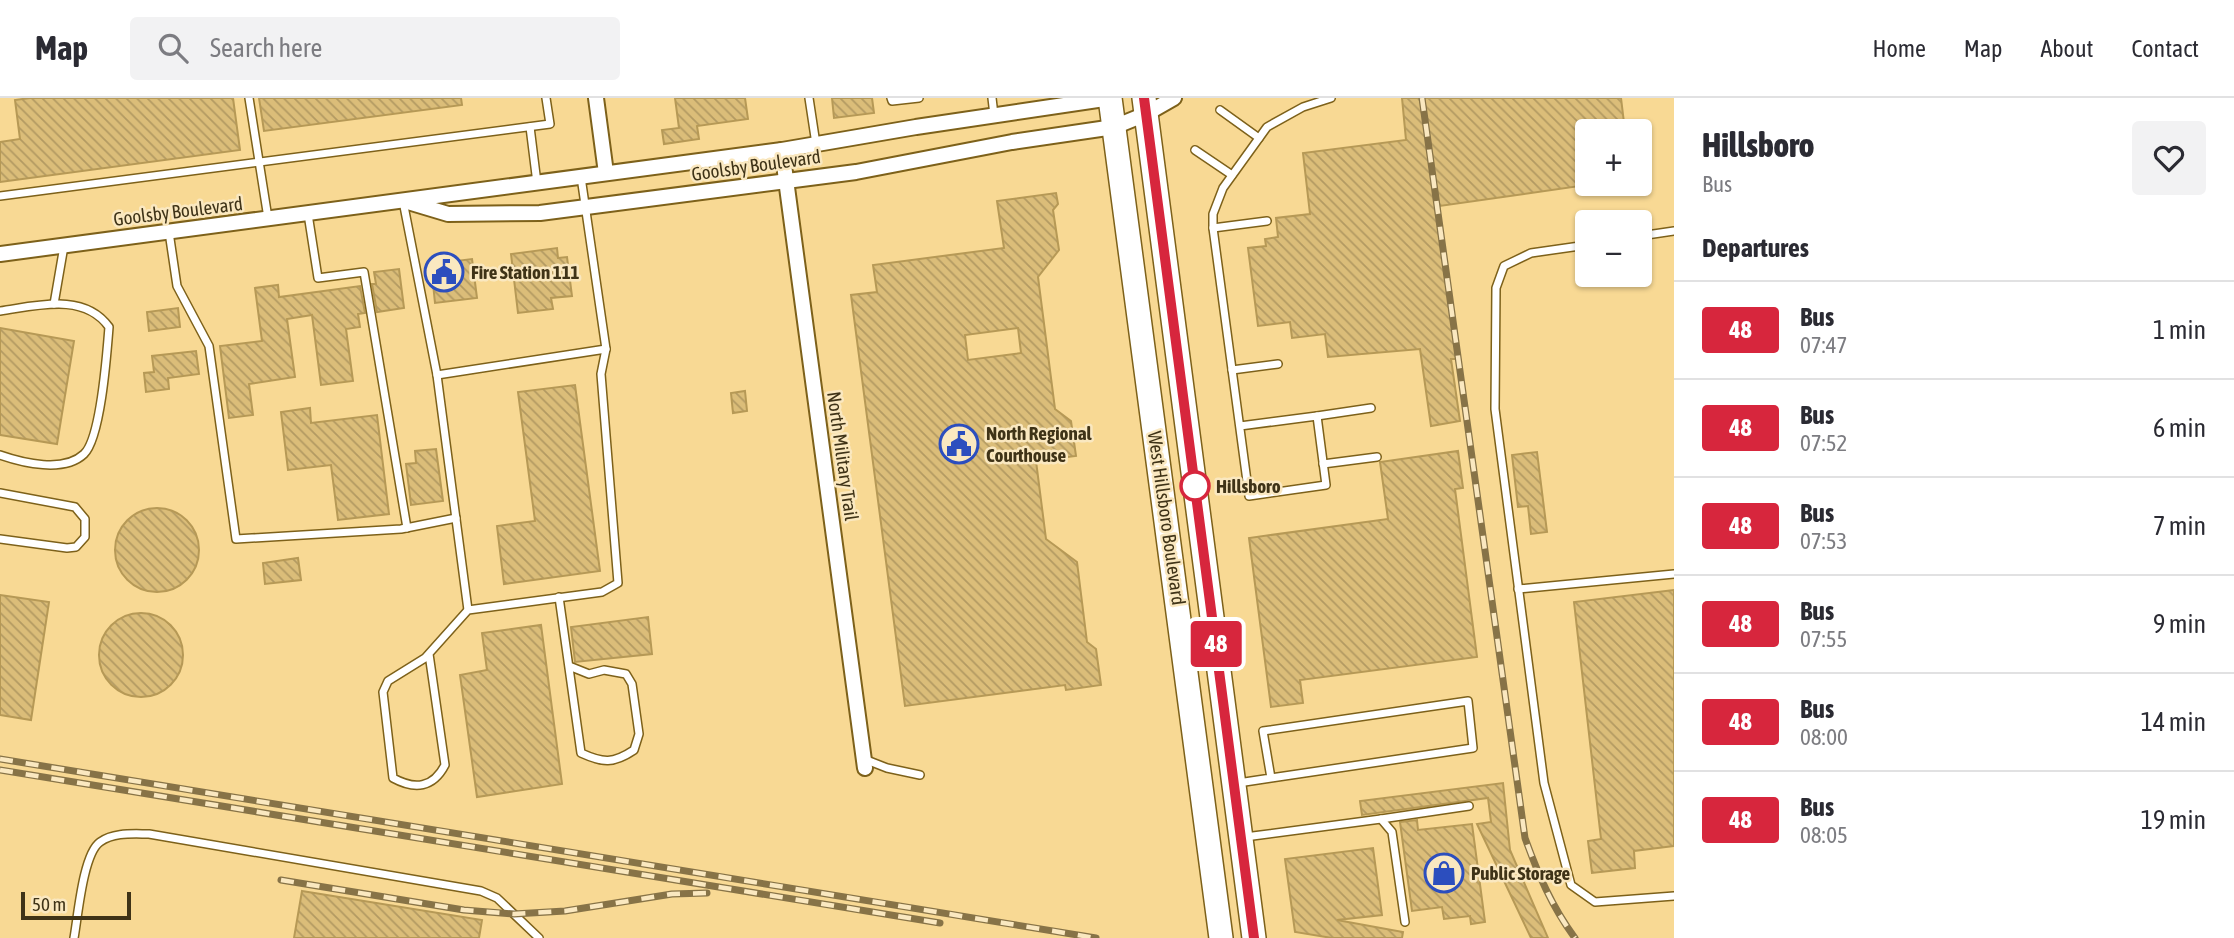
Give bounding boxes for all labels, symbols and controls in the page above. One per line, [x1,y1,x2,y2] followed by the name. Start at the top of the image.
[130,17,620,80] search box
[35,29,88,67] text: Map
[154,29,192,67] icon: search
[210,33,322,63] text: Search here
[1872,35,1926,62] text: Home
[1964,35,2002,62] text: Map
[2040,35,2093,62] text: About
[2131,35,2199,62] text: Contact
[1575,119,1652,287] map controls
[1575,119,1652,196] button: +
[2132,121,2206,195] button: heart
[1702,126,1814,164] text: Hillsboro
[690,145,822,185] street label: Goolsby Boulevard
[1702,171,1732,197] text: Bus
[112,192,244,230] street label: Goolsby Boulevard
[1575,210,1652,287] button: −
[1702,233,1809,263] text: Departures
[423,251,465,293] public building icon: Fire Station 111
[471,261,580,283] place label: Fire Station 111
[1800,302,1834,332] text: Bus
[2153,315,2206,345] text: 1 min
[1729,316,1752,343] text: 48
[1800,332,1847,358] text: 07:47
[823,390,863,522] street label: North Military Trail
[1800,400,1834,430] text: Bus
[2153,413,2206,443] text: 6 min
[1729,414,1752,441] text: 48
[986,422,1092,466] place label: North Regional Courthouse
[938,423,980,465] public building icon: North Regional Courthouse
[1144,430,1190,606] street label: West Hillsboro Boulevard
[1800,430,1847,456] text: 07:52
[1180,471,1210,501] marker: Hillsboro
[1216,475,1281,497] place label: Hillsboro
[1800,498,1834,528] text: Bus
[2153,511,2206,541] text: 7 min
[1729,512,1752,539] text: 48
[1800,528,1847,554] text: 07:53
[1800,596,1834,626] text: Bus
[2153,609,2206,639] text: 9 min
[1729,610,1752,637] text: 48
[1184,621,1248,667] line badge: 48
[1800,626,1847,652] text: 07:55
[1205,630,1227,657] text: 48
[1800,694,1834,724] text: Bus
[2141,707,2206,737] text: 14 min
[1729,708,1752,735] text: 48
[1800,724,1848,750] text: 08:00
[1800,792,1834,822] text: Bus
[2141,805,2206,835] text: 19 min
[1729,806,1752,833] text: 48
[1800,822,1848,848] text: 08:05
[1423,852,1465,894] shop icon: Public Storage
[1471,862,1571,884] place label: Public Storage
[21,889,131,921] scale bar
[32,893,66,915] text: 50 m

